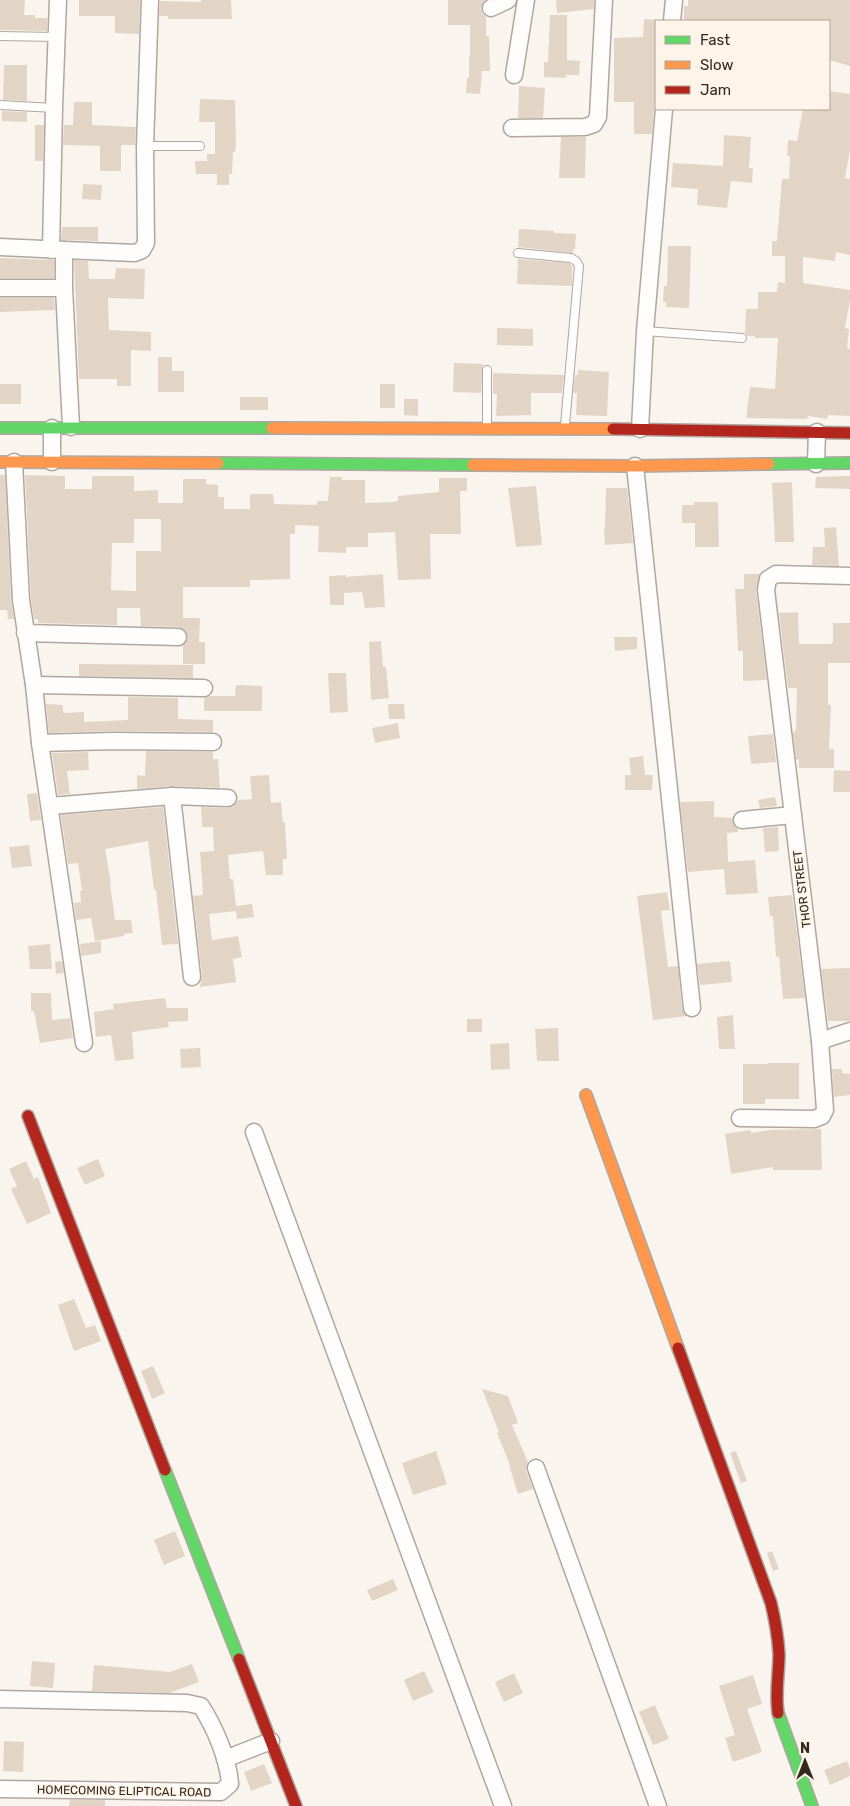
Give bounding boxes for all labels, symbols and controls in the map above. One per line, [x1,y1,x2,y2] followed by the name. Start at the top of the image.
[655,20,830,110] legend
[700,31,730,49] text: Fast
[700,56,733,74] text: Slow
[700,81,731,99] text: Jam
[790,849,814,929] street label: THOR STREET
[780,1736,830,1786] north arrow
[800,1740,810,1757] text: N
[37,1782,211,1800] street label: HOMECOMING ELIPTICAL ROAD

